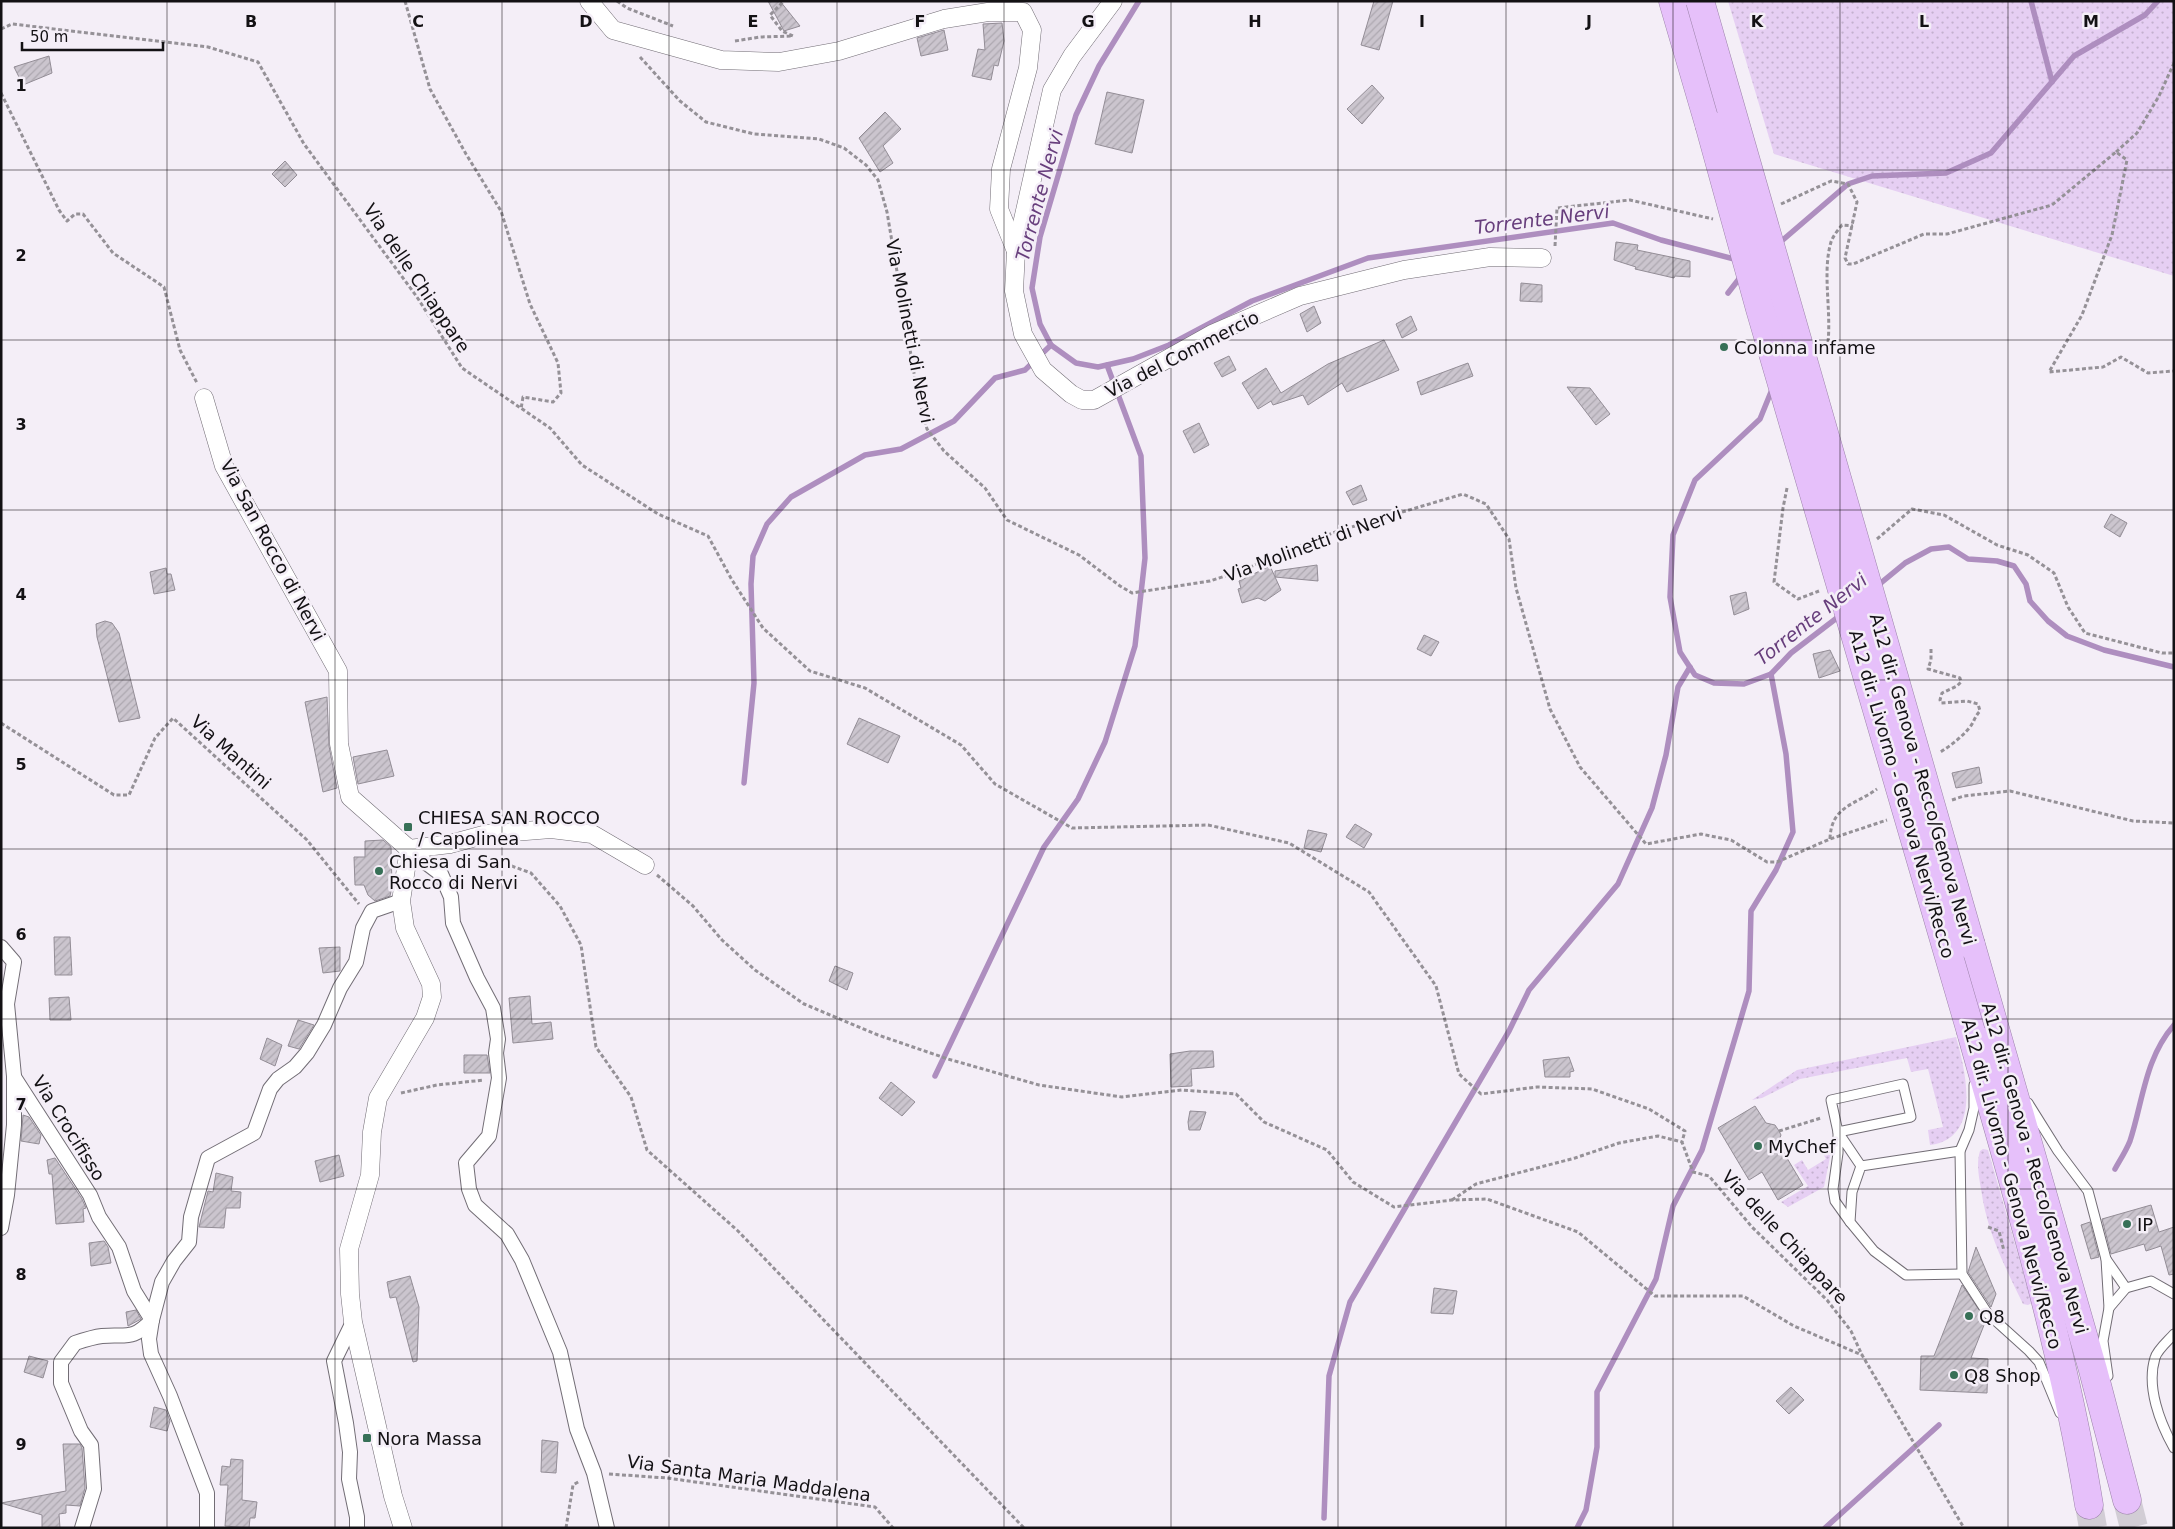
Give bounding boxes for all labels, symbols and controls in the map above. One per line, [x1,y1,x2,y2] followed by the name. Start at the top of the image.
[245,12,257,31] text: B
[412,12,424,31] text: C
[579,12,593,31] text: D
[748,12,758,31] text: E
[915,12,925,31] text: F
[1081,12,1095,31] text: G
[1248,12,1262,31] text: H
[1419,12,1425,31] text: I
[1585,12,1592,31] text: J
[1751,12,1764,31] text: K
[1919,12,1929,31] text: L
[2083,12,2099,31] text: M
[22,20,164,52] scale bar
[30,28,68,46] text: 50 m
[15,76,27,95] text: 1
[1011,126,1067,263] water label: Torrente Nervi
[359,200,475,356] street label: Via delle Chiappare
[1473,200,1611,238] water label: Torrente Nervi
[882,237,938,425] street label: Via Molinetti di Nervi
[15,246,27,265] text: 2
[1102,306,1262,402] street label: Via del Commercio
[1734,337,1876,358] place label: Colonna infame
[1718,341,1730,353] marker: Colonna infame
[15,415,27,434] text: 3
[216,456,330,644] street label: Via San Rocco di Nervi
[1221,502,1405,586] street label: Via Molinetti di Nervi
[1751,568,1872,669] water label: Torrente Nervi
[15,585,27,604] text: 4
[1866,611,1980,947] street label: A12 dir. Genova - Recco/Genova Nervi
[1845,627,1959,961] street label: A12 dir. Livorno - Genova Nervi/Recco
[187,711,275,793] street label: Via Mantini
[15,755,27,774] text: 5
[418,807,600,849] place label: CHIESA SAN ROCCO / Capolinea
[402,821,414,833] marker: CHIESA SAN ROCCO / Capolinea
[389,851,518,893] place label: Chiesa di San Rocco di Nervi
[373,865,385,877] marker: Chiesa di San Rocco di Nervi
[15,925,27,944] text: 6
[1978,1000,2092,1336] street label: A12 dir. Genova - Recco/Genova Nervi
[1958,1017,2066,1351] street label: A12 dir. Livorno - Genova Nervi/Recco
[28,1071,110,1185] street label: Via Crocifisso
[15,1095,27,1114] text: 7
[1768,1136,1836,1157] place label: MyChef
[1752,1140,1764,1152] marker: MyChef
[1718,1166,1852,1308] street label: Via delle Chiappare
[2137,1214,2153,1235] place label: IP
[2121,1218,2133,1230] marker: IP
[15,1265,27,1284] text: 8
[1979,1306,2005,1327] place label: Q8
[1963,1310,1975,1322] marker: Q8
[1964,1365,2041,1386] place label: Q8 Shop
[1948,1369,1960,1381] marker: Q8 Shop
[377,1428,482,1449] place label: Nora Massa
[361,1432,373,1444] marker: Nora Massa
[15,1435,27,1454] text: 9
[626,1450,872,1506] street label: Via Santa Maria Maddalena

